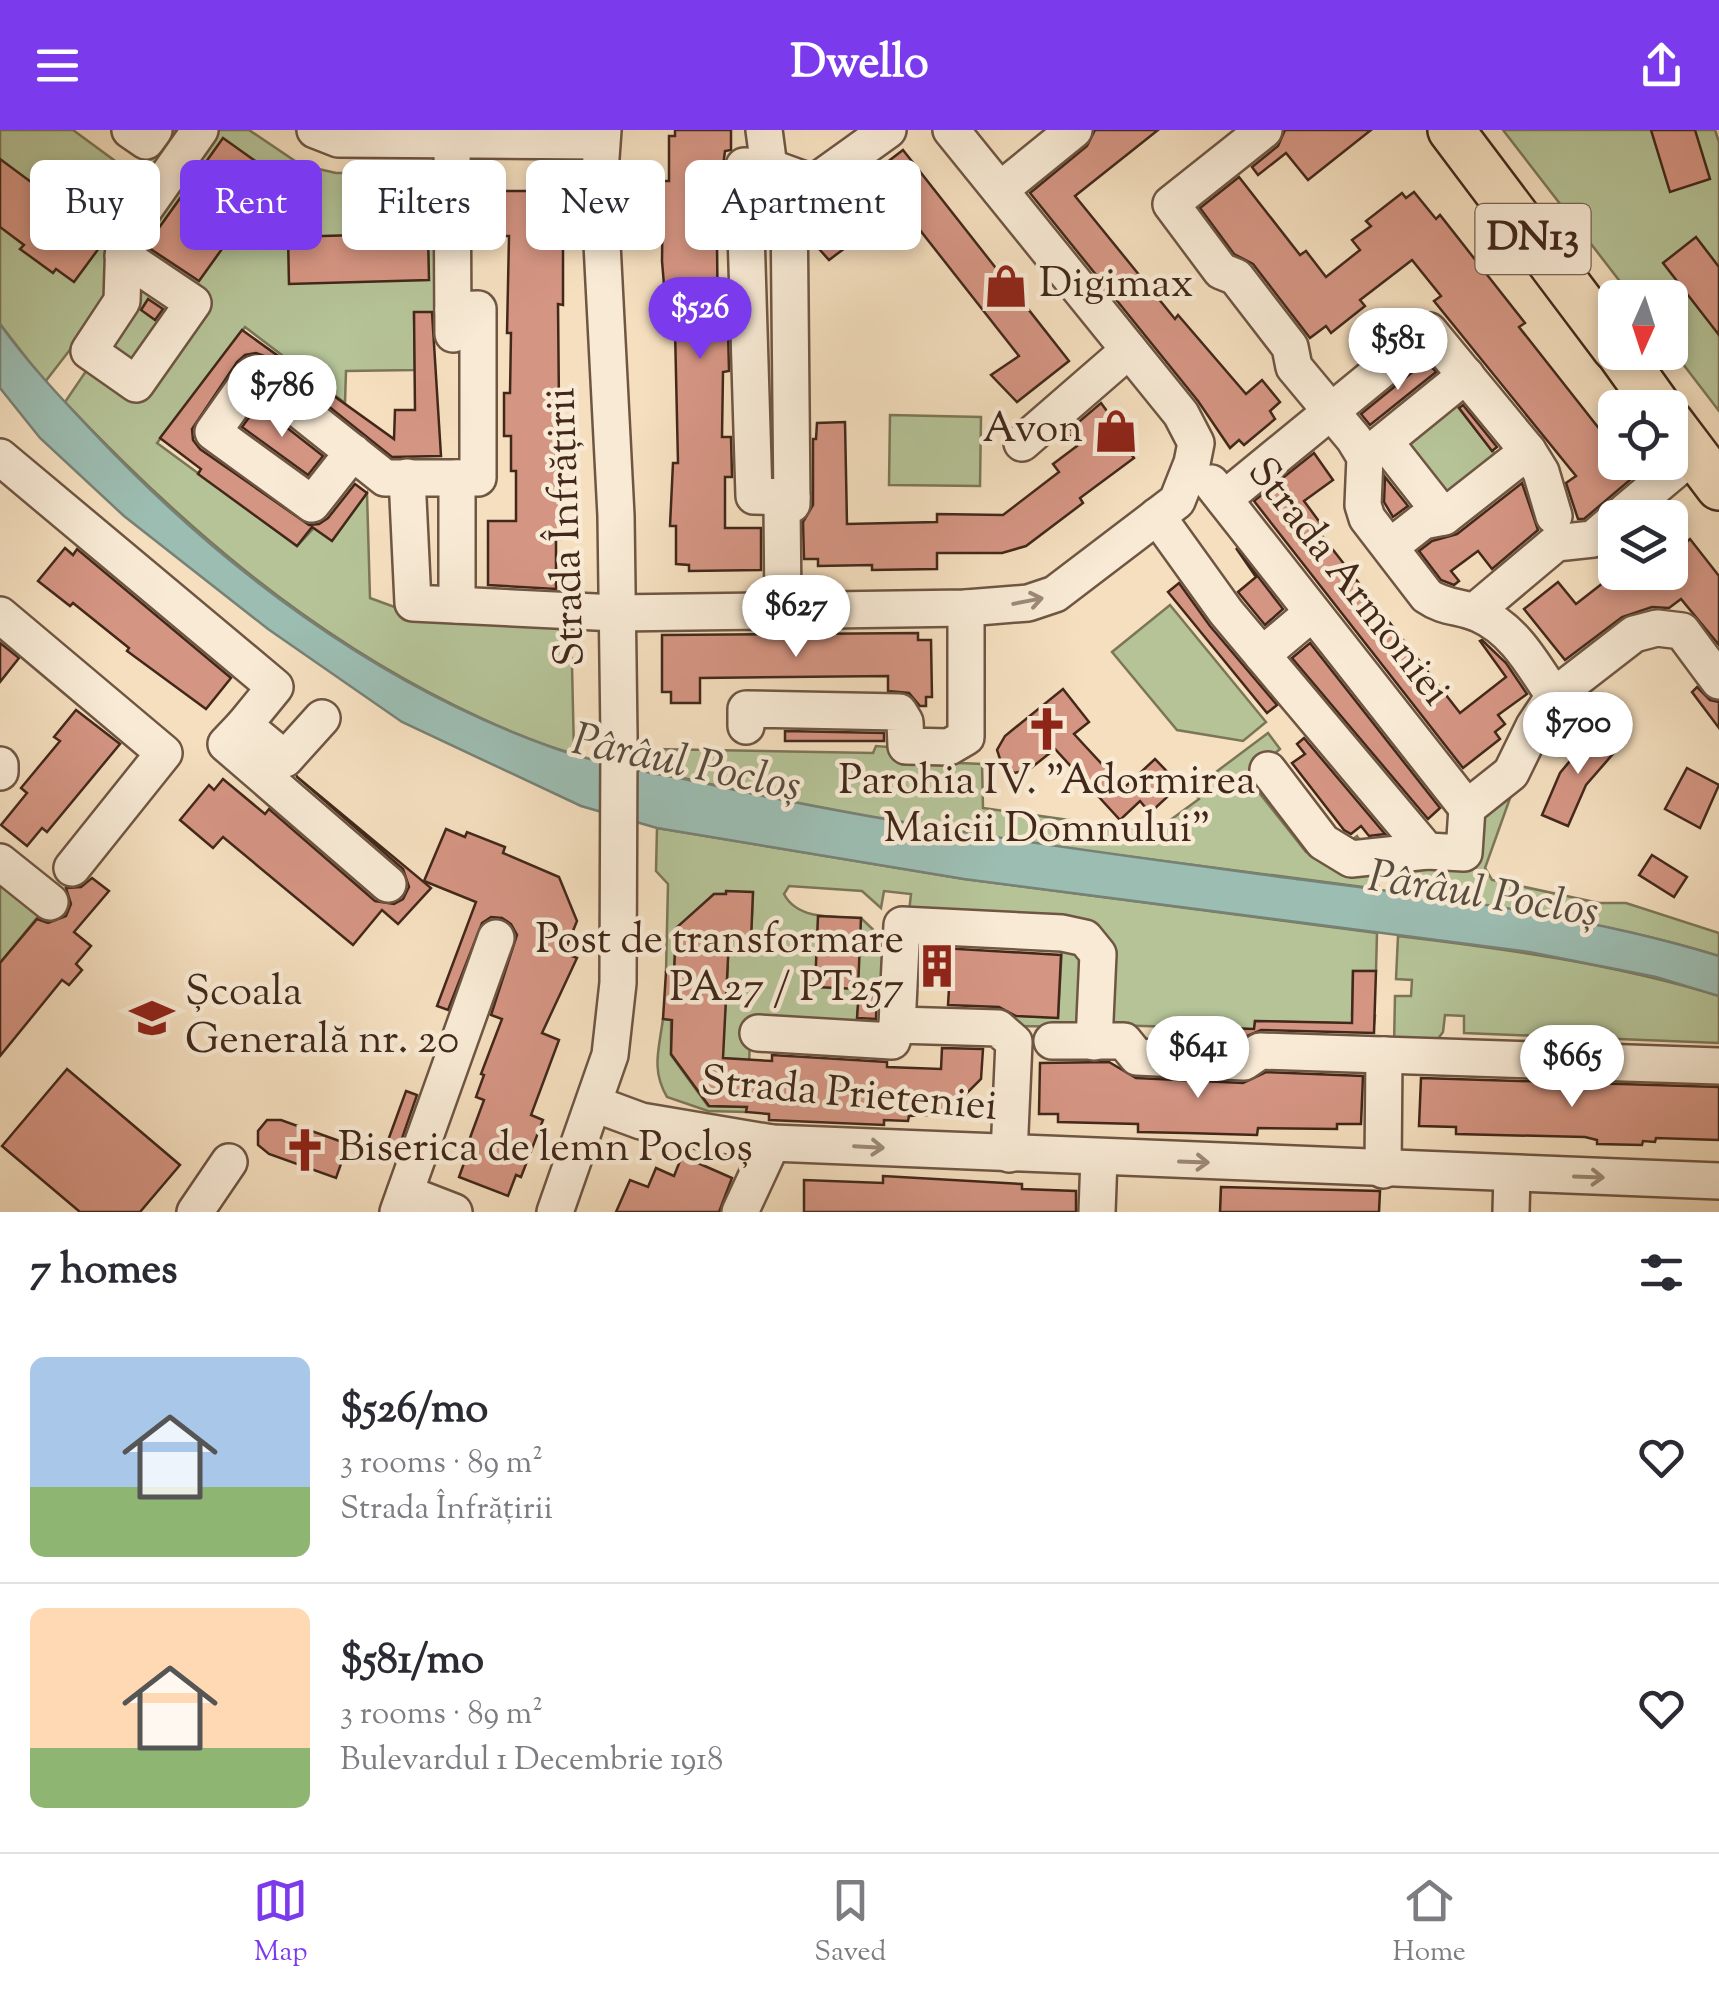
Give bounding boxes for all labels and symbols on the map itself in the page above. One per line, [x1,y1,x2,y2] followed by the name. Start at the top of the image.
[1476,204,1590,274] road number: DN13
[1039,256,1194,316] place label: Digimax
[982,262,1030,310] shop icon: Digimax
[641,277,759,362] pin: $526
[1598,280,1688,370] north arrow
[1339,308,1457,393] pin: $581
[223,355,341,440] pin: $786
[533,386,603,668] street label: Strada Înfrățirii
[983,401,1083,461] place label: Avon
[1092,407,1140,455] shop icon: Avon
[1231,446,1463,720] street label: Strada Armoniei
[737,575,855,660] pin: $627
[1011,590,1043,609] one-way arrow
[1519,692,1637,777] pin: $700
[1023,705,1071,753] church icon: Parohia IV. "Adormirea Maicii Domnului"
[566,710,806,822] water label: Pârâul Pocloș
[838,753,1256,861] place label: Parohia IV. "Adormirea Maicii Domnului"
[1363,847,1603,947] water label: Pârâul Pocloș
[535,912,904,1020] place label: Post de transformare PA27 / PT257
[913,942,961,990] building icon: Post de transformare PA27 / PT257
[185,964,459,1072] place label: Școala Generală nr. 20
[128,994,176,1042] school or university icon: Școala Generală nr. 20
[1139,1016,1257,1101] pin: $641
[1513,1025,1631,1110] pin: $665
[698,1053,1000,1139] street label: Strada Prieteniei
[338,1120,753,1180] place label: Biserica de lemn Pocloș
[281,1126,329,1174] church icon: Biserica de lemn Pocloș
[853,1138,885,1157] one-way arrow
[1178,1152,1210,1171] one-way arrow
[1572,1167,1604,1186] one-way arrow

